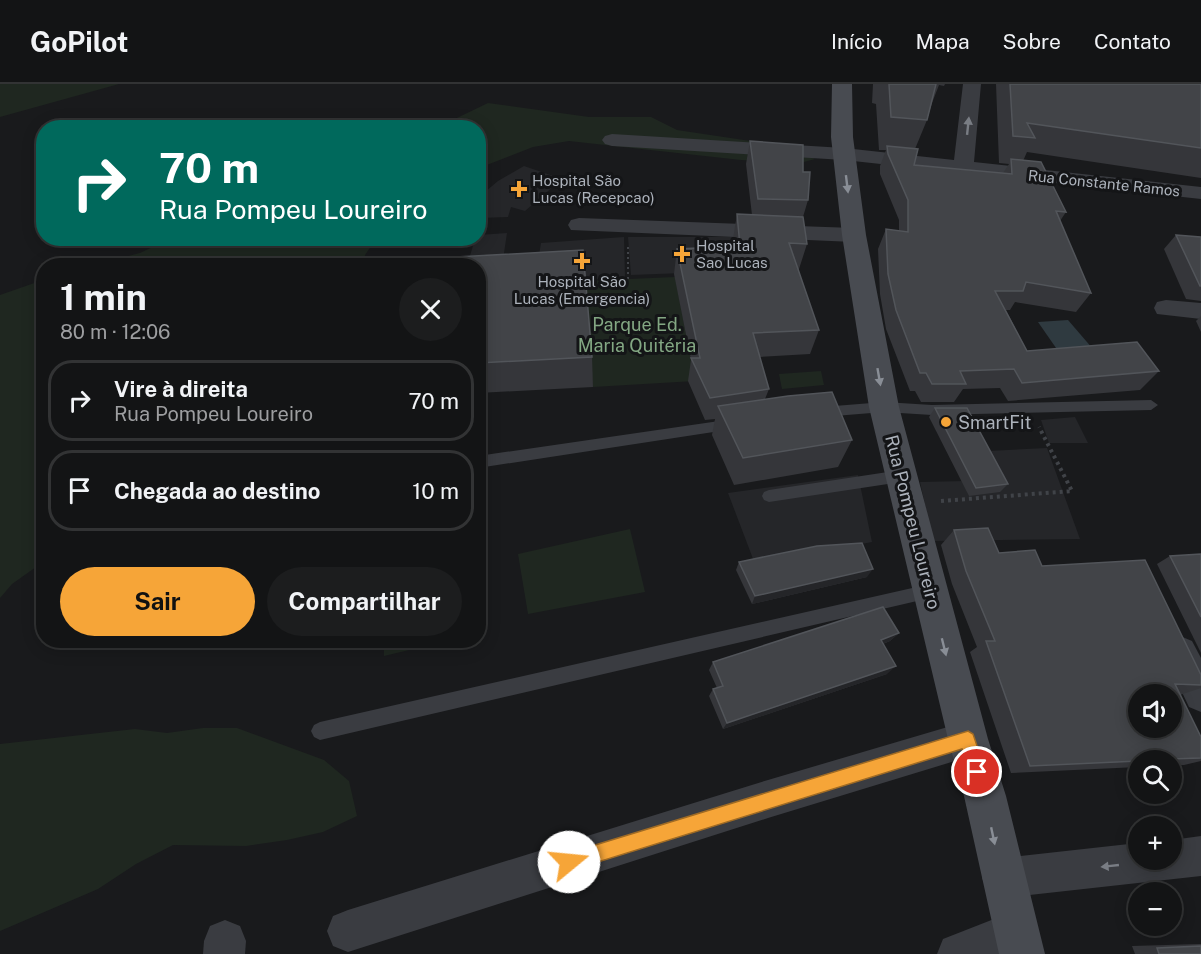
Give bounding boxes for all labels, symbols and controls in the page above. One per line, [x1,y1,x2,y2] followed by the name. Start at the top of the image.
[30,25,129,58] text: GoPilot
[831,29,882,54] text: Início
[915,29,970,54] text: Mapa
[1003,29,1061,54] text: Sobre
[1094,29,1171,54] text: Contato
[963,117,972,136] one-way arrow
[159,143,259,192] text: 70 m
[60,144,138,222] icon: right
[1027,167,1181,199] street label: Rua Constante Ramos
[532,172,655,206] place label: Hospital São Lucas (Recepcao)
[843,175,852,194] one-way arrow
[510,180,528,198] marker: Hospital São Lucas (Recepcao)
[159,193,428,225] text: Rua Pompeu Loureiro
[696,237,768,271] place label: Hospital Sao Lucas
[673,245,691,263] marker: Hospital Sao Lucas
[573,252,591,270] marker: Hospital São Lucas (Emergencia)
[514,273,650,307] place label: Hospital São Lucas (Emergencia)
[60,276,147,318] text: 1 min
[399,278,462,341] button: close
[578,314,696,356] park label: Parque Ed. Maria Quitéria
[60,320,171,344] text: 80 m · 12:06
[875,367,884,386] one-way arrow
[114,376,248,402] text: Vire à direita
[63,384,96,417] icon: right
[408,388,459,414] text: 70 m
[114,402,313,426] text: Rua Pompeu Loureiro
[958,412,1031,433] place label: SmartFit
[939,415,953,429] marker: SmartFit
[881,433,945,611] street label: Rua Pompeu Loureiro
[63,474,96,507] icon: arrive
[114,478,320,504] text: Chegada ao destino
[412,478,459,504] text: 10 m
[60,567,255,636] button: Sair
[267,567,462,636] button: Compartilhar
[940,638,950,656] one-way arrow
[1128,684,1182,936] map controls
[1128,684,1182,738] button: sound
[951,746,1002,797] pin
[1128,750,1182,804] button: search
[960,755,993,788] icon: arrive
[1128,816,1182,870] button: +
[989,827,999,845] one-way arrow
[537,830,601,894] position arrow
[1100,861,1119,871] one-way arrow
[1128,882,1182,936] button: −

